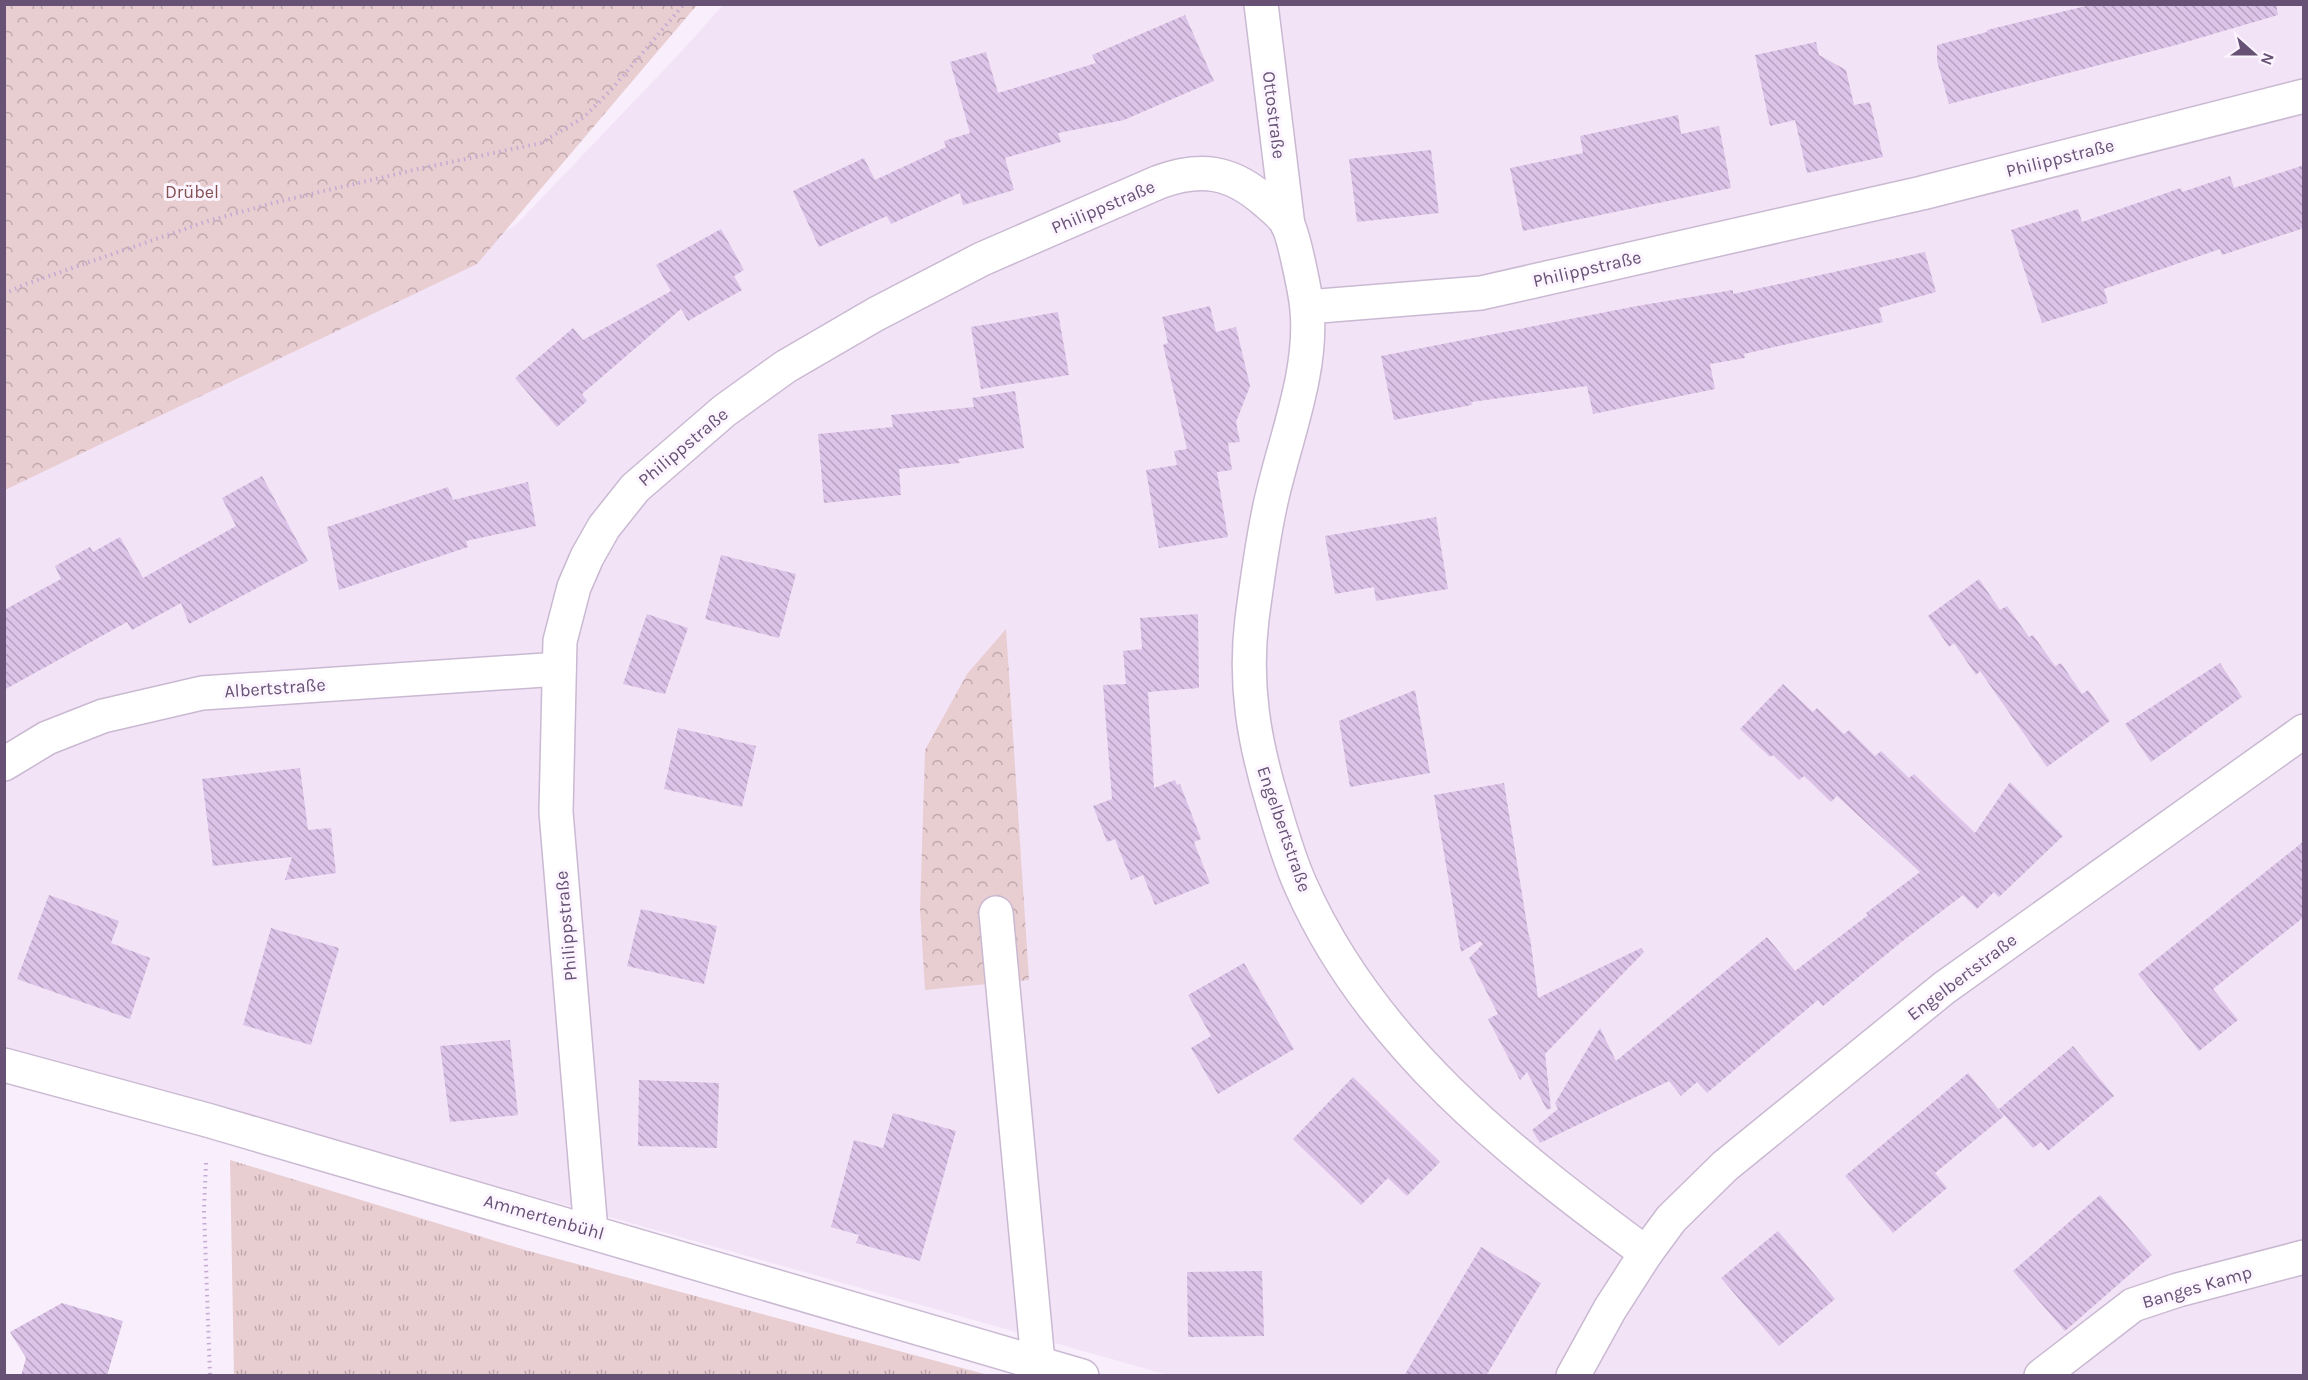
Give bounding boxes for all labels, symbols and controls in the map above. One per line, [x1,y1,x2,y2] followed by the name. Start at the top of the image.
[2224,24,2284,84] north arrow
[2257,50,2278,68] text: N
[1258,70,1290,160] street label: Ottostraße
[2004,134,2116,182] street label: Philippstraße
[1048,175,1158,239] street label: Philippstraße
[165,181,219,203] park label: Drübel
[1531,246,1643,292] street label: Philippstraße
[634,403,732,491] street label: Philippstraße
[224,673,326,703] street label: Albertstraße
[1252,763,1316,895] street label: Engelbertstraße
[550,870,582,982] street label: Philippstraße
[1903,929,2021,1025] street label: Engelbertstraße
[481,1189,607,1245] street label: Ammertenbühl
[2140,1261,2254,1313] street label: Banges Kamp

